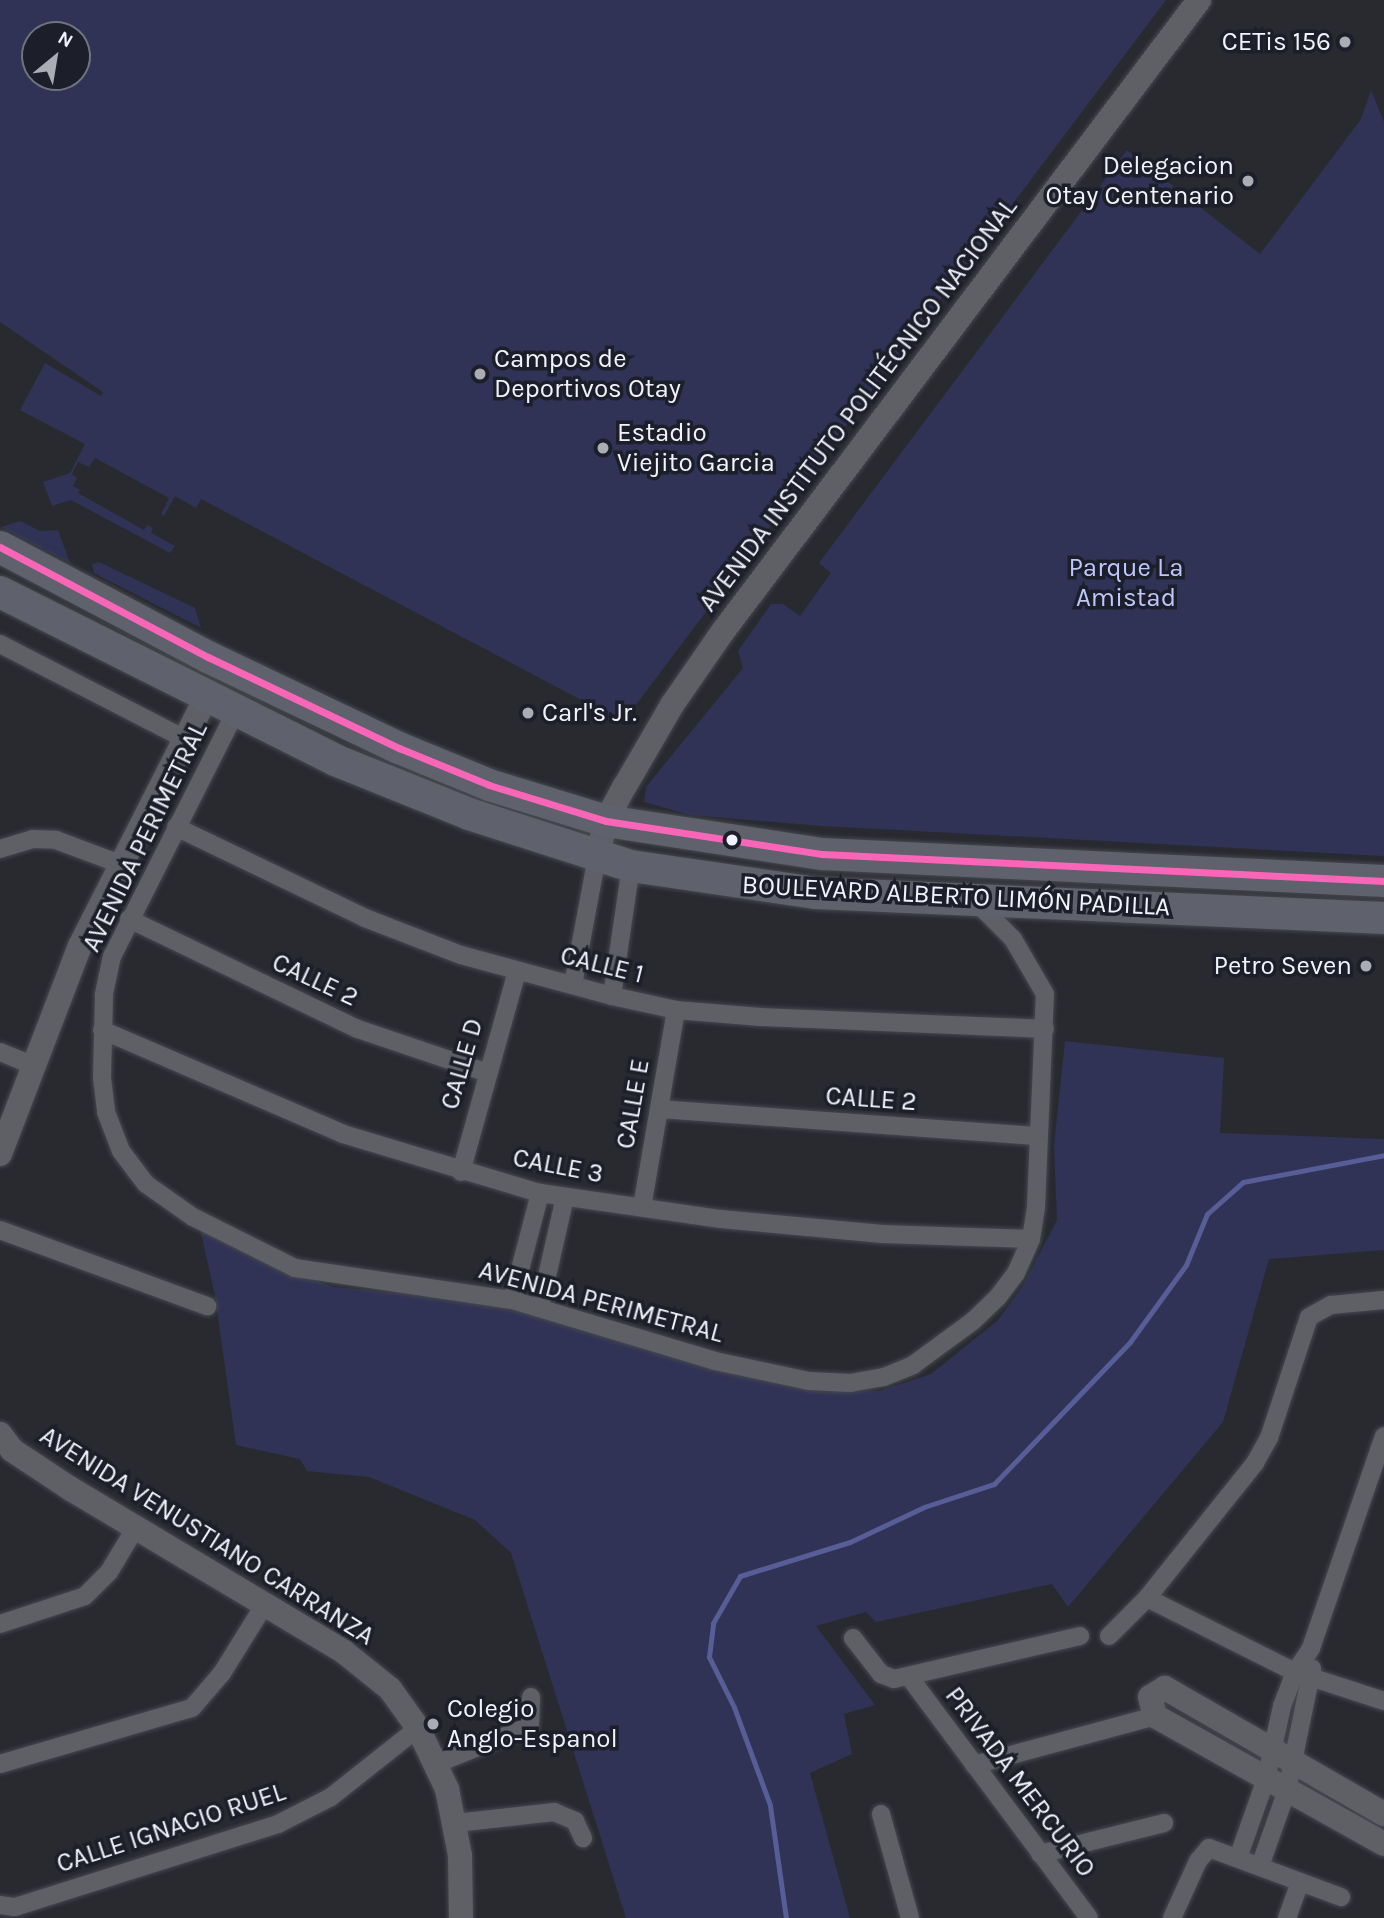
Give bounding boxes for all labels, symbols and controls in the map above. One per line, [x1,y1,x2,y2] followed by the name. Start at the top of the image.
[21,21,91,91] north arrow
[1222,26,1331,58] place label: CETis 156
[54,27,77,52] text: N
[1337,34,1353,50] marker: CETis 156
[1045,150,1234,212] place label: Delegacion Otay Centenario
[1240,173,1256,189] marker: Delegacion Otay Centenario
[692,192,1024,618] street label: AVENIDA INSTITUTO POLITÉCNICO NACIONAL
[494,343,681,404] place label: Campos de Deportivos Otay
[472,366,488,382] marker: Campos de Deportivos Otay
[617,417,775,478] place label: Estadio Viejito Garcia
[595,440,611,456] marker: Estadio Viejito Garcia
[1068,552,1184,614] park label: Parque La Amistad
[542,697,637,729] place label: Carl's Jr.
[520,705,536,721] marker: Carl's Jr.
[76,717,214,957] street label: AVENIDA PERIMETRAL
[725,833,739,847] unlabelled marker
[741,869,1171,923] street label: BOULEVARD ALBERTO LIMÓN PADILLA
[557,940,647,990] street label: CALLE 1
[267,947,363,1013] street label: CALLE 2
[1214,950,1352,982] place label: Petro Seven
[1358,958,1374,974] marker: Petro Seven
[434,1015,490,1113] street label: CALLE D
[610,1057,656,1151] street label: CALLE E
[825,1080,917,1118] street label: CALLE 2
[510,1142,606,1190] street label: CALLE 3
[475,1254,727,1350] street label: AVENIDA PERIMETRAL
[34,1420,380,1652] street label: AVENIDA VENUSTIANO CARRANZA
[938,1681,1102,1883] street label: PRIVADA MERCURIO
[447,1693,618,1754] place label: Colegio Anglo-Espanol
[425,1716,441,1732] marker: Colegio Anglo-Espanol
[53,1776,289,1880] street label: CALLE IGNACIO RUEL

